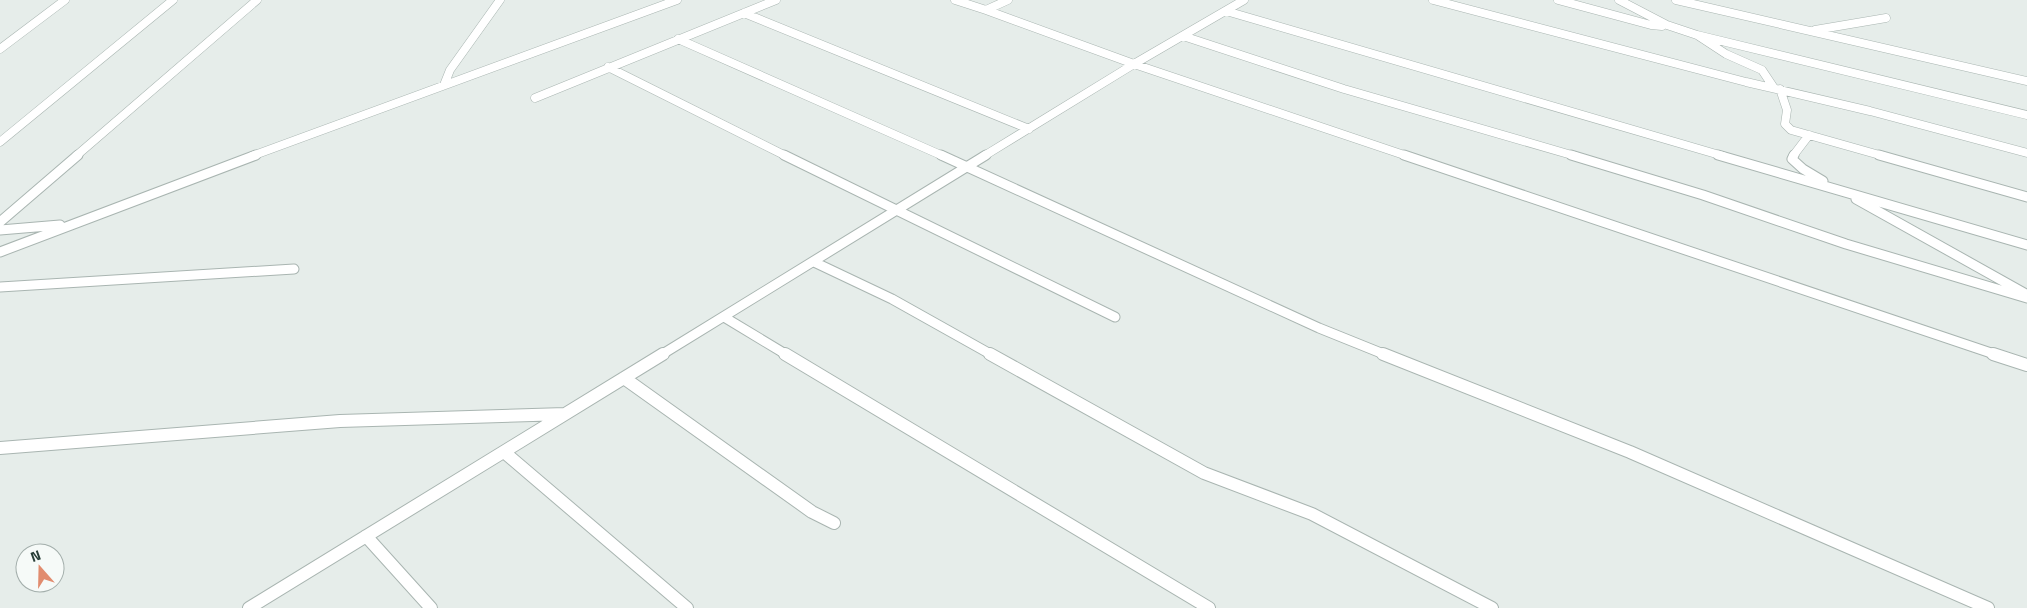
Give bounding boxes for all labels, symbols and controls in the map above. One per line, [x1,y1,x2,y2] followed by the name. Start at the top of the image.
[15,543,65,593] north arrow
[27,544,44,567] text: N

